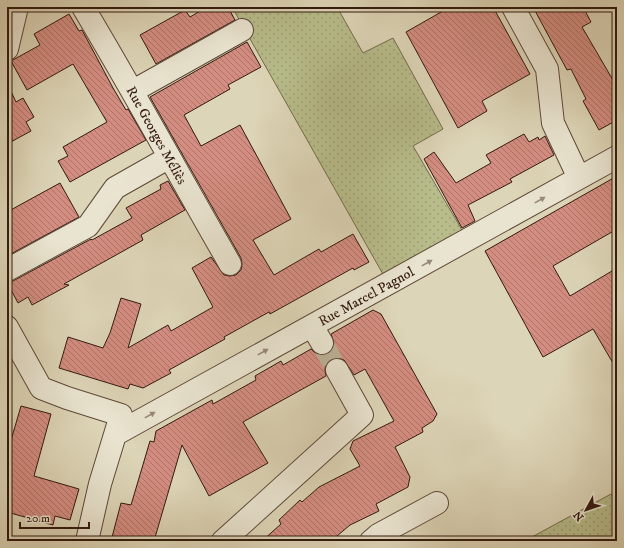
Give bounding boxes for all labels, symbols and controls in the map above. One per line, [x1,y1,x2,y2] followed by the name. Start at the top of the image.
[122,83,191,188] street label: Rue Georges Méliès
[534,196,546,203] one-way arrow
[421,259,432,266] one-way arrow
[315,263,418,331] street label: Rue Marcel Pagnol
[258,349,269,356] one-way arrow
[144,412,156,419] one-way arrow
[566,490,606,530] north arrow
[20,504,89,530] scale bar
[571,508,587,524] text: N
[26,511,50,526] text: 20 m

